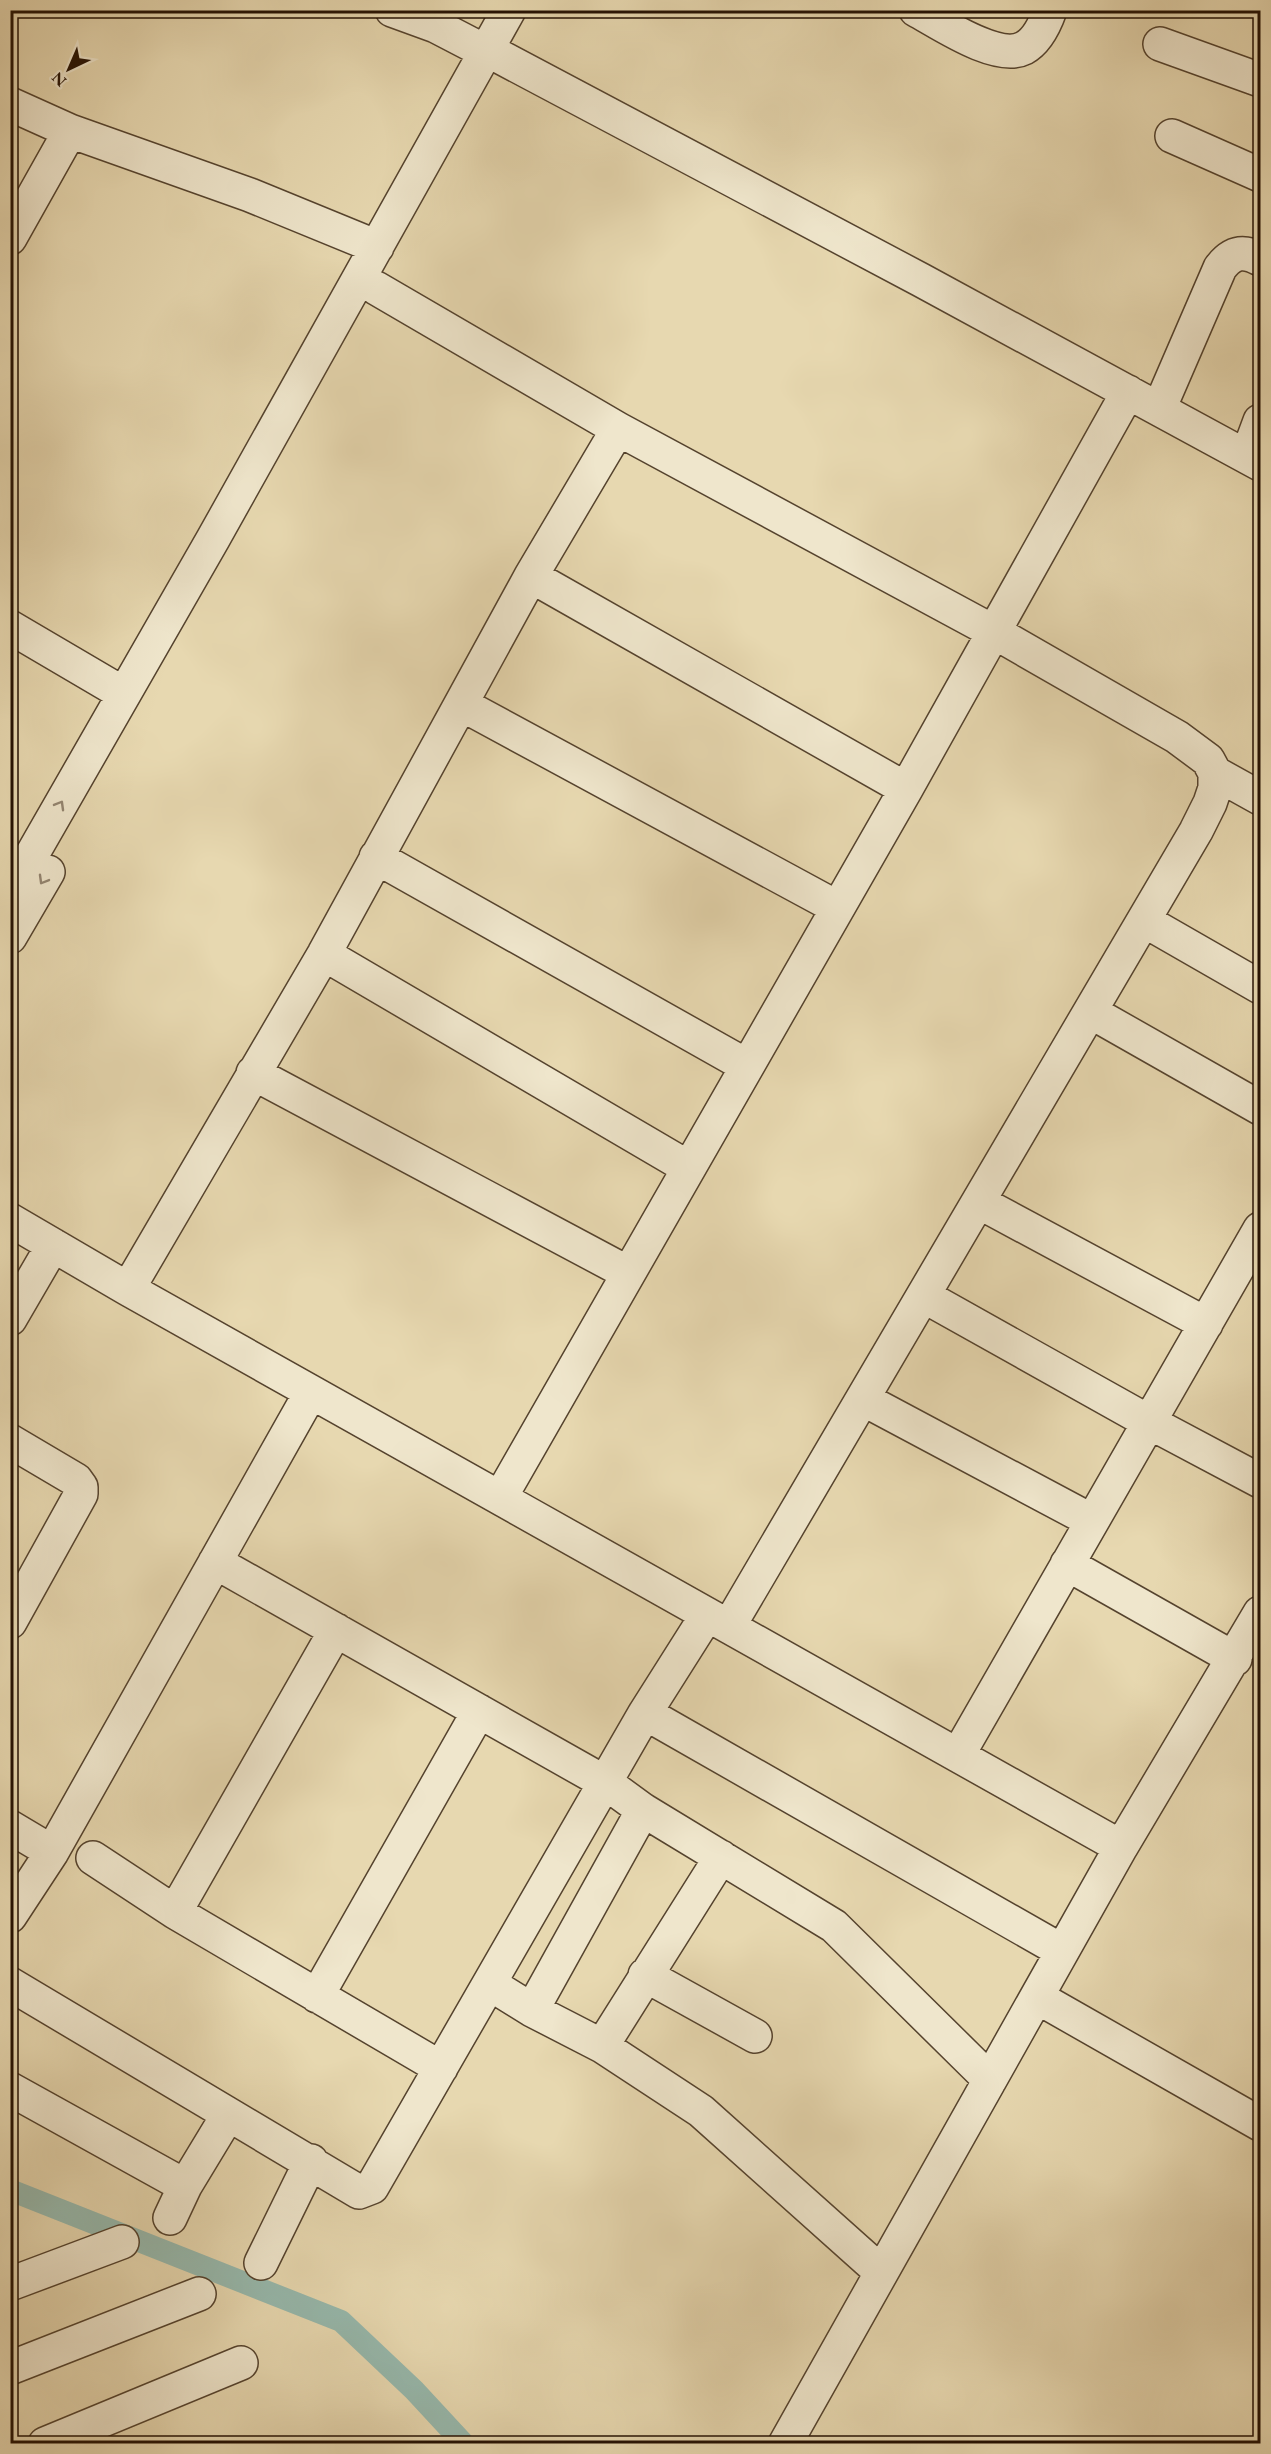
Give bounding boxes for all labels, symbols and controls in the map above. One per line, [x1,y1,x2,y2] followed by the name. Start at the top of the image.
[39,39,99,99] north arrow
[47,67,71,91] text: N
[53,801,65,812] one-way arrow
[39,873,51,884] one-way arrow

